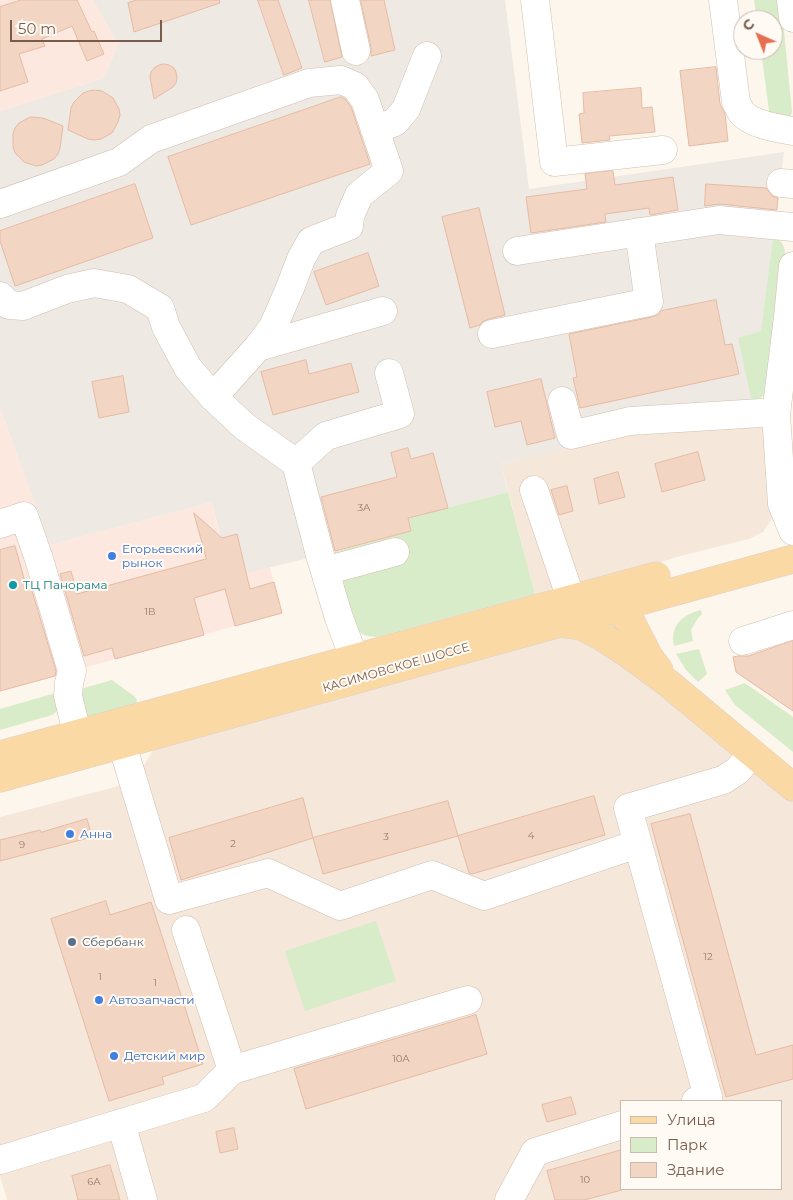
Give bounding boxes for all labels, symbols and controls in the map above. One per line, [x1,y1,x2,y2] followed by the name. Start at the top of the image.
[12,10,165,42] scale bar
[733,10,783,60] north arrow
[738,15,758,35] text: С
[18,19,56,38] text: 50 m
[357,502,371,514] house number: 3А
[122,542,203,570] place label: Егорьевский рынок
[106,550,118,562] marker: Егорьевский рынок
[23,578,107,592] place label: ТЦ Панорама
[7,579,19,591] marker: ТЦ Панорама
[144,606,156,618] house number: 1В
[321,640,471,696] street label: КАСИМОВСКОЕ ШОССЕ
[80,827,112,841] place label: Анна
[64,828,76,840] marker: Анна
[528,830,534,842] house number: 4
[383,831,389,843] house number: 3
[230,838,236,850] house number: 2
[19,839,25,851] house number: 9
[82,935,144,949] place label: Сбербанк
[66,936,78,948] marker: Сбербанк
[703,951,713,963] house number: 12
[98,971,102,983] house number: 1
[153,977,157,989] house number: 1
[109,993,194,1007] place label: Автозапчасти
[93,994,105,1006] marker: Автозапчасти
[124,1049,205,1063] place label: Детский мир
[108,1050,120,1062] marker: Детский мир
[392,1053,410,1065] house number: 10А
[620,1100,783,1190] legend
[667,1110,715,1129] text: Улица
[667,1135,707,1154] text: Парк
[667,1160,725,1179] text: Здание
[580,1174,590,1186] house number: 10
[87,1176,101,1188] house number: 6А

